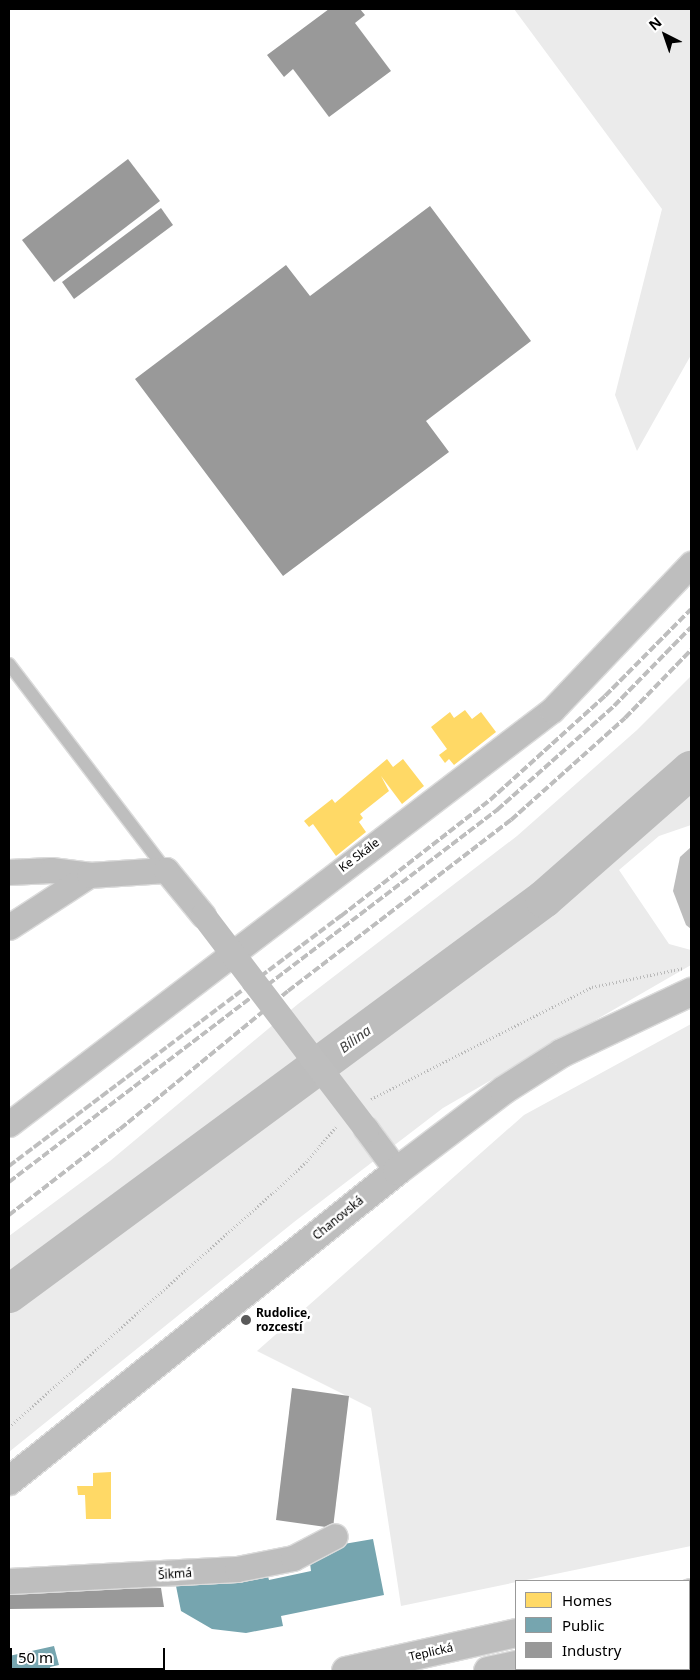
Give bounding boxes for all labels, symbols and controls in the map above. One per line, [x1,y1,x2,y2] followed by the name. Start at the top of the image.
[640,10,690,60] north arrow
[644,12,665,34] text: N
[336,835,382,875] street label: Ke Skále
[336,1022,374,1056] water label: Bílina
[310,1193,366,1243] street label: Chanovská
[256,1306,311,1334] place label: Rudolice, rozcestí
[240,1314,252,1326] marker: Rudolice, rozcestí
[158,1566,192,1582] street label: Šikmá
[515,1580,690,1670] legend
[562,1590,612,1610] text: Homes
[562,1615,605,1635] text: Public
[12,1638,168,1670] scale bar
[407,1640,455,1664] street label: Teplická
[562,1640,621,1660] text: Industry
[18,1647,53,1667] text: 50 m

